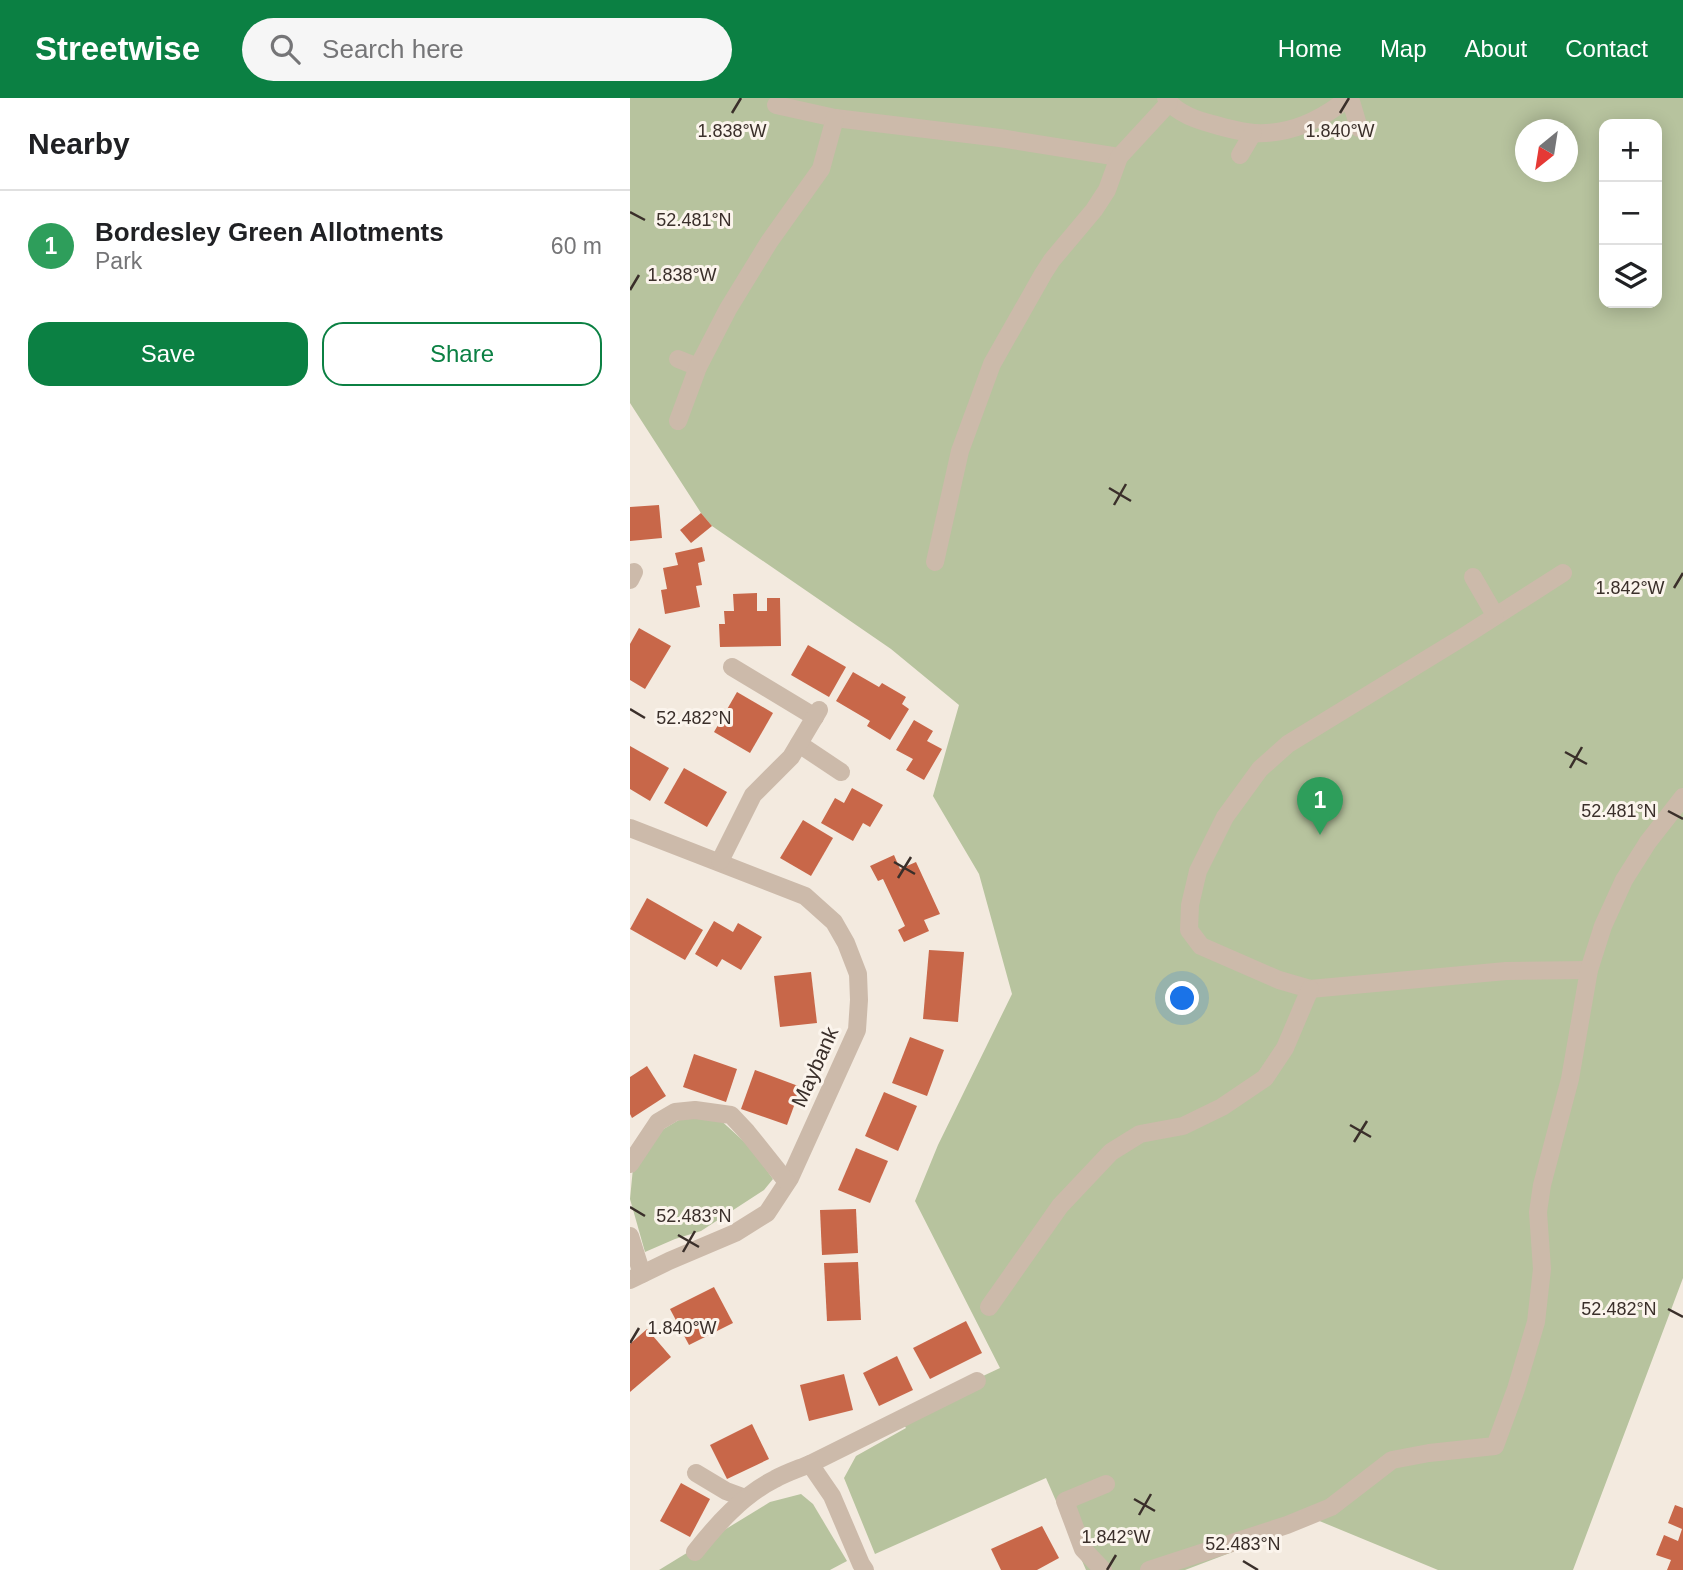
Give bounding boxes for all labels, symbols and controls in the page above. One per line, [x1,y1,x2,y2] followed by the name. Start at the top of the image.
[242,18,732,81] search box
[35,30,200,67] text: Streetwise
[266,30,304,68] icon: search
[322,34,464,64] text: Search here
[1278,35,1342,62] text: Home
[1380,35,1427,62] text: Map
[1465,35,1527,62] text: About
[1565,35,1648,62] text: Contact
[1515,119,1578,182] north arrow
[1599,119,1662,308] map controls
[1599,119,1662,182] button: +
[697,121,767,141] text: 1.838°W
[1305,121,1375,141] text: 1.840°W
[28,127,130,160] text: Nearby
[1599,182,1662,245] button: −
[656,210,732,230] text: 52.481°N
[95,217,444,247] text: Bordesley Green Allotments
[45,233,57,259] text: 1
[551,233,602,259] text: 60 m
[1599,245,1662,308] button: layers
[95,248,142,274] text: Park
[647,265,717,285] text: 1.838°W
[28,322,308,386] button: Save
[322,322,602,386] button: Share
[1595,578,1665,598] text: 1.842°W
[656,708,732,728] text: 52.482°N
[1297,777,1343,835] pin: 1
[1581,801,1657,821] text: 52.481°N
[1165,981,1199,1015] your location
[787,1023,843,1110] street label: Maybank
[656,1206,732,1226] text: 52.483°N
[1581,1299,1657,1319] text: 52.482°N
[647,1318,717,1338] text: 1.840°W
[1081,1527,1151,1547] text: 1.842°W
[1205,1534,1281,1554] text: 52.483°N

